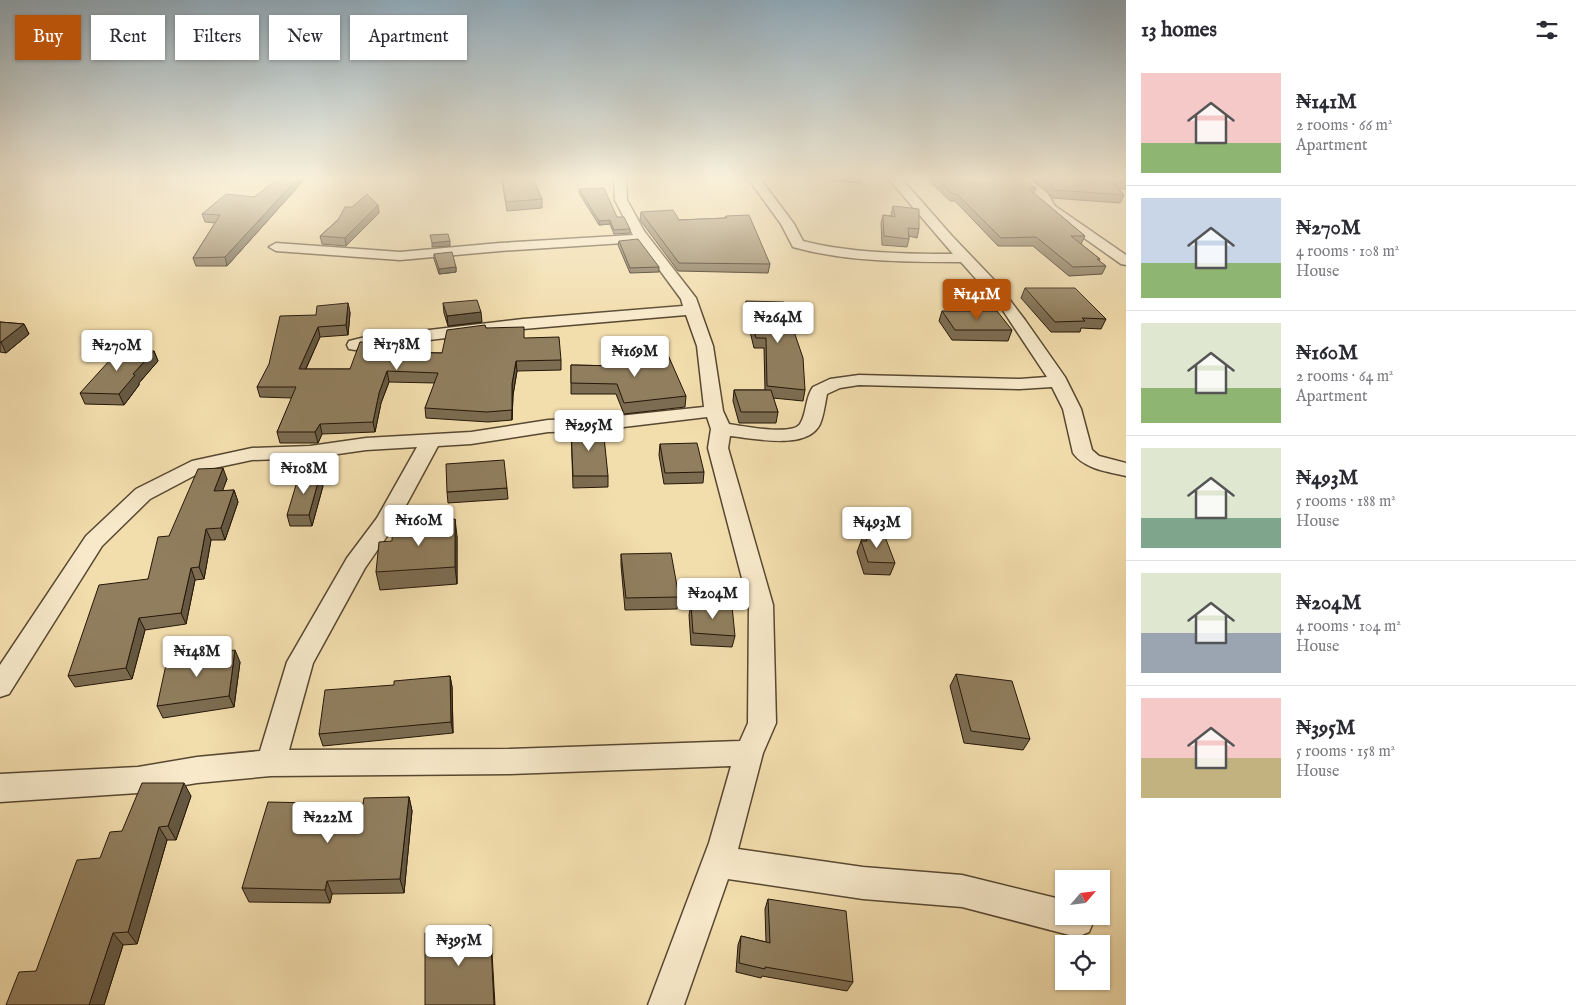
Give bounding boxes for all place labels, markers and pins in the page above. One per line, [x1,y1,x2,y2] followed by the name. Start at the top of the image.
[942,278,1012,321] pin: ₦141M
[743,302,813,344] pin: ₦264M
[362,328,432,371] pin: ₦178M
[82,330,152,372] pin: ₦270M
[600,336,670,378] pin: ₦169M
[554,410,624,452] pin: ₦295M
[269,452,339,495] pin: ₦108M
[384,504,454,547] pin: ₦160M
[842,506,912,549] pin: ₦493M
[678,578,748,620] pin: ₦204M
[162,636,232,678] pin: ₦148M
[293,802,363,844] pin: ₦222M
[424,924,494,967] pin: ₦395M

